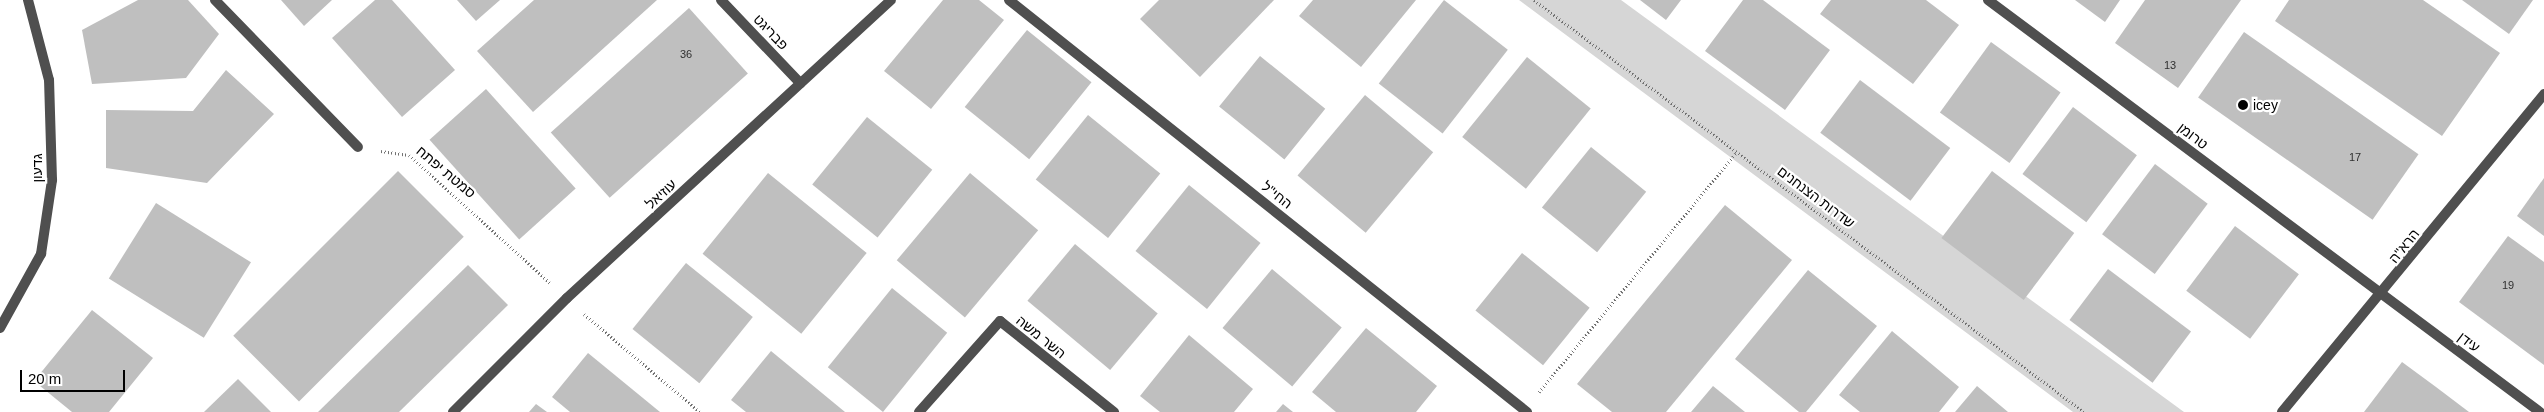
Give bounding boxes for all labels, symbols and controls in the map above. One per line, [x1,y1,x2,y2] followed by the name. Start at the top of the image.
[750,11,792,53] street label: פבריגט
[680,47,692,61] house number: 36
[2164,58,2176,72] house number: 13
[2253,97,2278,113] place label: icey
[2237,99,2249,111] marker: icey
[2175,119,2211,153] street label: טרומן
[413,142,479,202] street label: סמטת יפתח
[2349,150,2361,164] house number: 17
[29,153,45,183] street label: גדעון
[1774,163,1858,231] street label: שדרות הצנחנים
[642,176,680,212] street label: עוזיאל
[1258,178,1296,212] street label: החי"ל
[2385,226,2423,266] street label: הרא"ה
[2502,278,2514,292] house number: 19
[1013,312,1069,362] street label: השר משה
[2455,328,2483,356] street label: עידן
[22,360,128,392] scale bar
[28,370,61,387] text: 20 m

